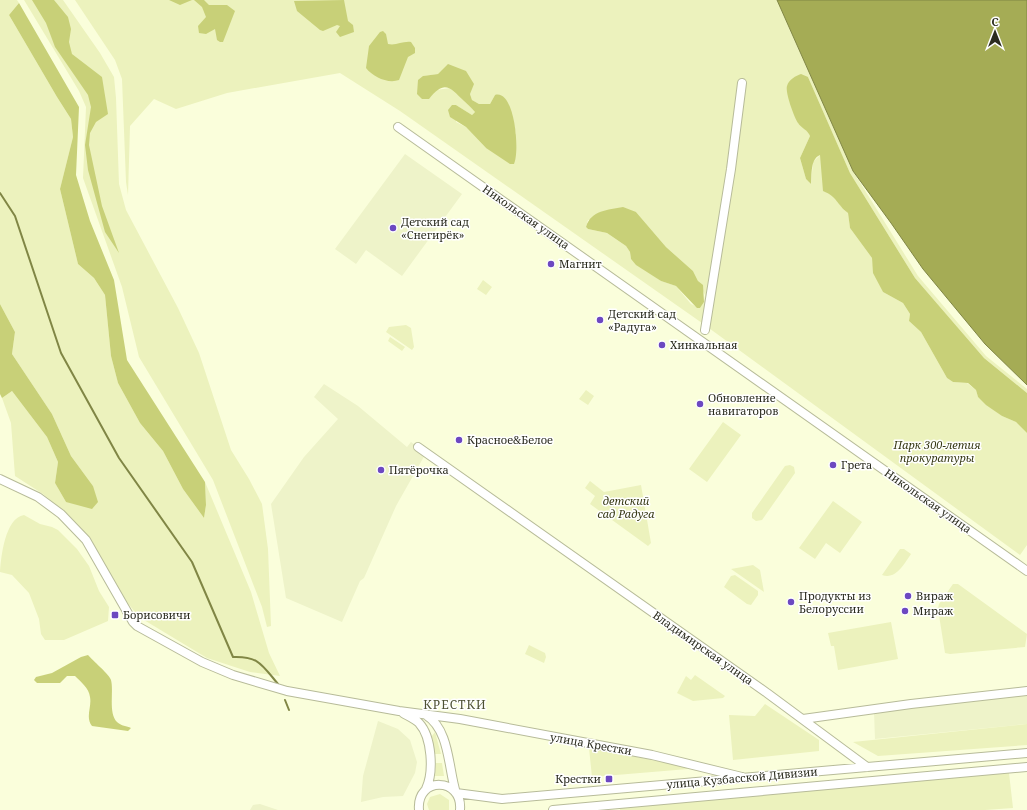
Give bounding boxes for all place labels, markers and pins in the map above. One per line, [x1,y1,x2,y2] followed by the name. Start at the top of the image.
[401,214,469,242] place label: Детский сад «Снегирёк»
[388,223,398,233] marker: Детский сад «Снегирёк»
[559,256,602,271] place label: Магнит
[546,259,556,269] marker: Магнит
[608,306,676,334] place label: Детский сад «Радуга»
[595,315,605,325] marker: Детский сад «Радуга»
[670,337,737,352] place label: Хинкальная
[657,340,667,350] marker: Хинкальная
[708,390,778,418] place label: Обновление навигаторов
[695,399,705,409] marker: Обновление навигаторов
[467,432,553,447] place label: Красное&Белое
[454,435,464,445] marker: Красное&Белое
[841,457,872,472] place label: Грета
[828,460,838,470] marker: Грета
[389,462,449,477] place label: Пятёрочка
[376,465,386,475] marker: Пятёрочка
[799,588,871,616] place label: Продукты из Белоруссии
[916,588,953,603] place label: Вираж
[903,591,913,601] marker: Вираж
[786,597,796,607] marker: Продукты из Белоруссии
[913,603,953,618] place label: Мираж
[900,606,910,616] marker: Мираж
[123,607,190,622] place label: Борисовичи
[110,610,120,620] marker: Борисовичи
[555,771,601,786] place label: Крестки
[604,774,614,784] marker: Крестки

